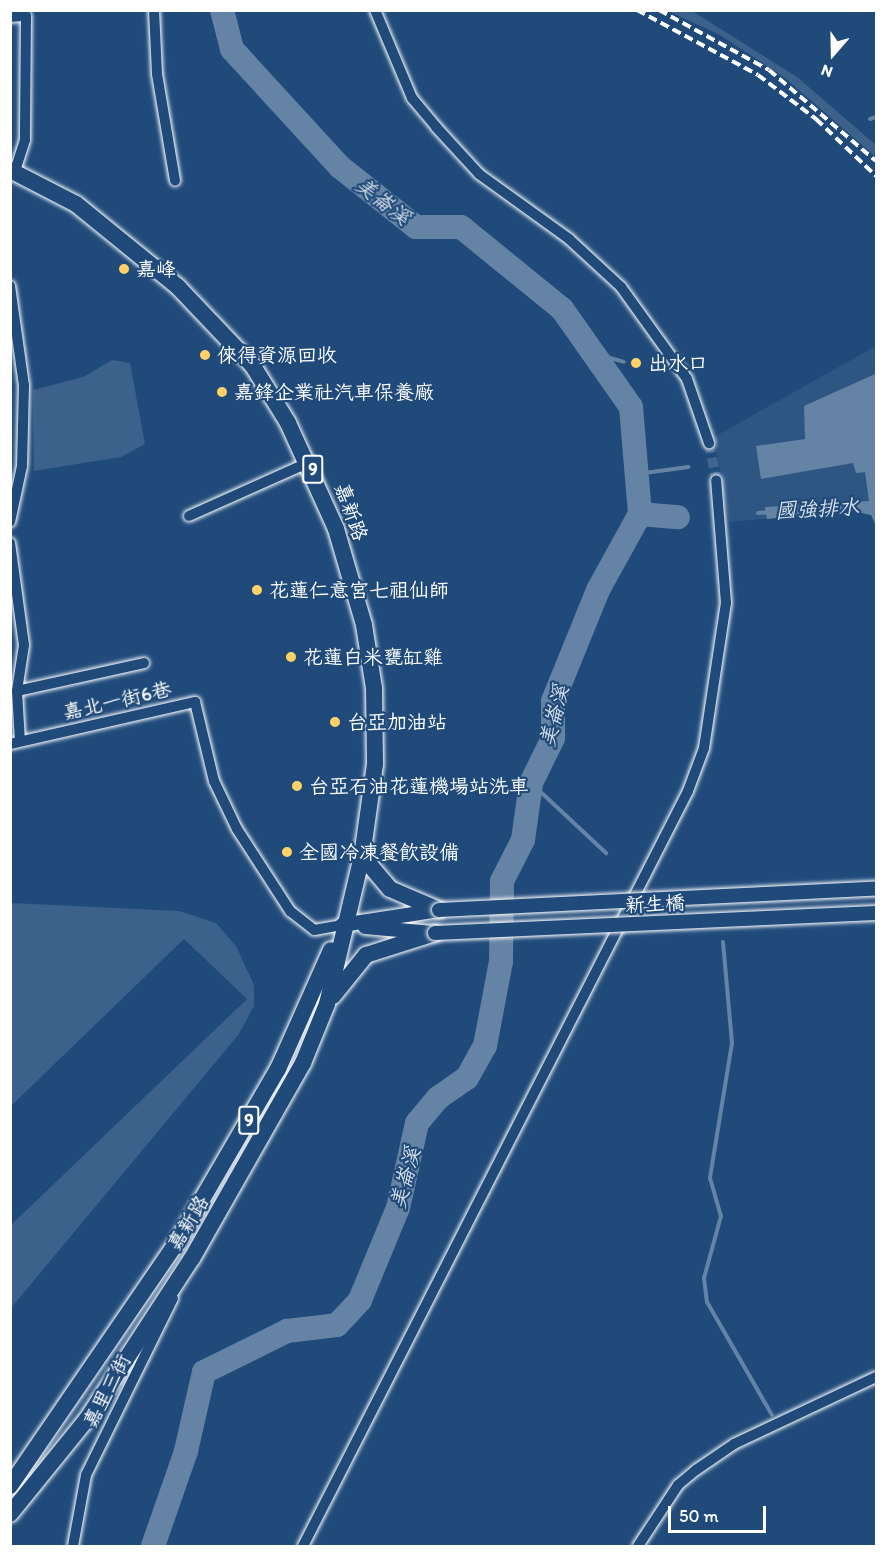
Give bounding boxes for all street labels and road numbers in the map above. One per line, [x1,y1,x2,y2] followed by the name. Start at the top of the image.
[301,454,325,484] road number: 9
[329,480,373,544] street label: 嘉新路
[60,677,174,725] street label: 嘉北一街6巷
[624,890,686,918] street label: 新生橋
[237,1105,261,1135] road number: 9
[162,1191,214,1255] street label: 嘉新路
[78,1350,136,1432] street label: 嘉里三街

